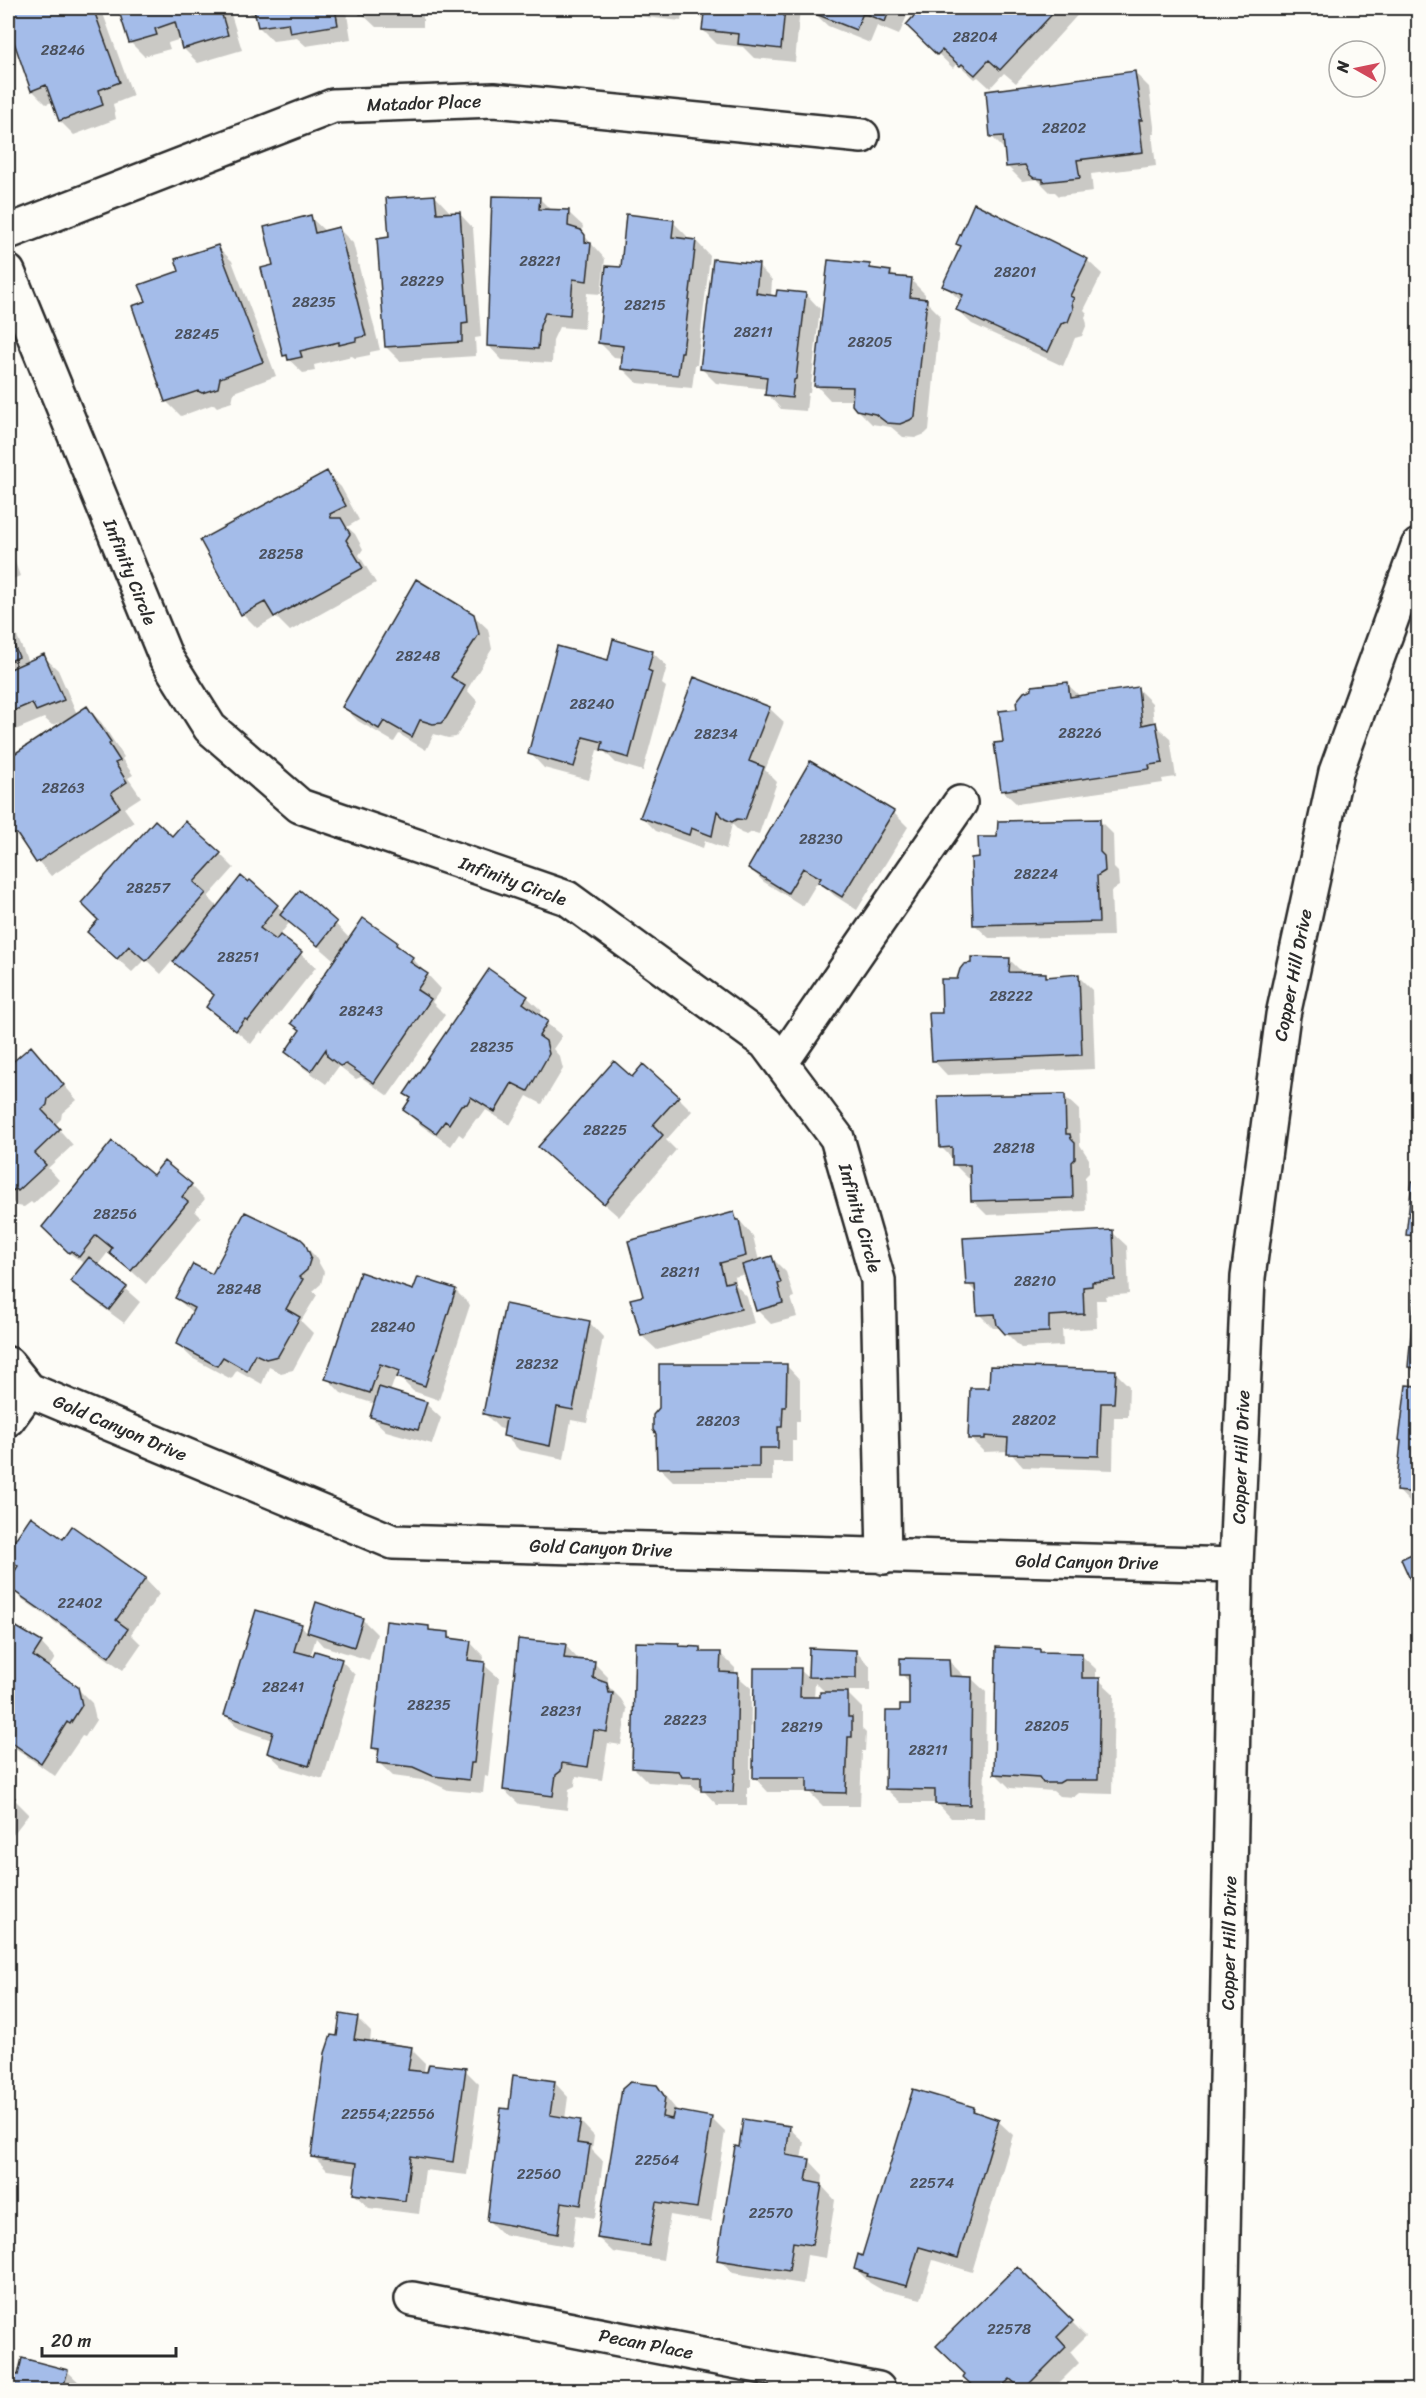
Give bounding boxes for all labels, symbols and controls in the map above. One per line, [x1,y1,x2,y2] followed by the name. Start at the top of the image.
[952,24,998,50] house number: 28204
[41,37,85,63] house number: 28246
[1327,39,1387,99] north arrow
[1327,58,1358,75] text: N
[366,85,482,121] street label: Matador Place
[1042,115,1087,141] house number: 28202
[519,248,561,274] house number: 28221
[994,259,1036,285] house number: 28201
[400,268,444,294] house number: 28229
[292,289,336,315] house number: 28235
[624,292,666,318] house number: 28215
[733,319,773,345] house number: 28211
[175,321,219,347] house number: 28245
[847,329,893,355] house number: 28205
[94,513,166,630] street label: Infinity Circle
[259,541,303,567] house number: 28258
[396,643,440,669] house number: 28248
[569,691,615,717] house number: 28240
[1058,720,1102,746] house number: 28226
[694,721,738,747] house number: 28234
[41,775,85,801] house number: 28263
[799,826,843,852] house number: 28230
[454,846,572,915] street label: Infinity Circle
[1014,861,1058,887] house number: 28224
[126,875,171,901] house number: 28257
[1265,906,1321,1044] street label: Copper Hill Drive
[217,944,259,970] house number: 28251
[989,983,1033,1009] house number: 28222
[339,998,383,1024] house number: 28243
[470,1034,514,1060] house number: 28235
[583,1117,627,1143] house number: 28225
[993,1135,1035,1161] house number: 28218
[829,1159,891,1277] street label: Infinity Circle
[93,1201,137,1227] house number: 28256
[660,1259,700,1285] house number: 28211
[1014,1268,1056,1294] house number: 28210
[217,1276,261,1302] house number: 28248
[370,1314,416,1340] house number: 28240
[515,1351,559,1377] house number: 28232
[48,1385,192,1471] street label: Gold Canyon Drive
[1223,1389,1259,1525] street label: Copper Hill Drive
[1012,1407,1057,1433] house number: 28202
[696,1408,740,1434] house number: 28203
[529,1530,673,1566] street label: Gold Canyon Drive
[1015,1545,1159,1579] street label: Gold Canyon Drive
[58,1590,103,1616] house number: 22402
[262,1674,304,1700] house number: 28241
[407,1692,451,1718] house number: 28235
[540,1698,582,1724] house number: 28231
[663,1707,707,1733] house number: 28223
[1024,1713,1070,1739] house number: 28205
[781,1714,823,1740] house number: 28219
[908,1737,948,1763] house number: 28211
[1212,1876,1246,2010] street label: Copper Hill Drive
[341,2101,435,2127] house number: 22554;22556
[635,2147,679,2173] house number: 22564
[517,2161,561,2187] house number: 22560
[910,2170,954,2196] house number: 22574
[749,2200,793,2226] house number: 22570
[987,2316,1031,2342] house number: 22578
[596,2319,696,2369] street label: Pecan Place
[42,2320,176,2358] scale bar
[51,2325,91,2357] text: 20 m

